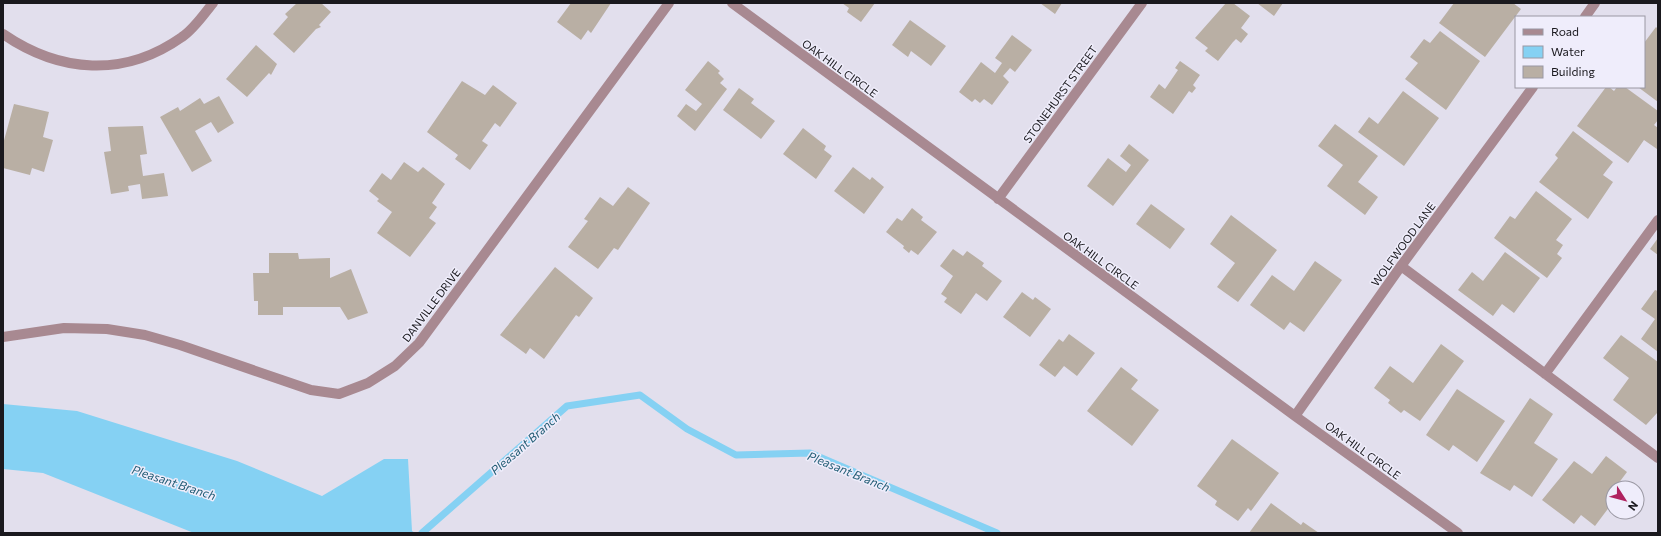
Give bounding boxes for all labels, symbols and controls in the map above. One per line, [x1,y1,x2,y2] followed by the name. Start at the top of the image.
[1515,16,1645,88] legend
[1551,24,1579,38] text: Road
[800,36,880,100] street label: OAK HILL CIRCLE
[1020,43,1100,145] street label: STONEHURST STREET
[1551,44,1585,58] text: Water
[1551,64,1595,78] text: Building
[1368,200,1438,288] street label: WOLFWOOD LANE
[1061,228,1141,292] street label: OAK HILL CIRCLE
[399,266,463,344] street label: DANVILLE DRIVE
[487,409,563,477] water label: Pleasant Branch
[1323,418,1403,482] street label: OAK HILL CIRCLE
[806,448,892,494] water label: Pleasant Branch
[130,462,218,502] water label: Pleasant Branch
[1605,480,1645,520] north arrow
[1626,499,1641,513] text: N

